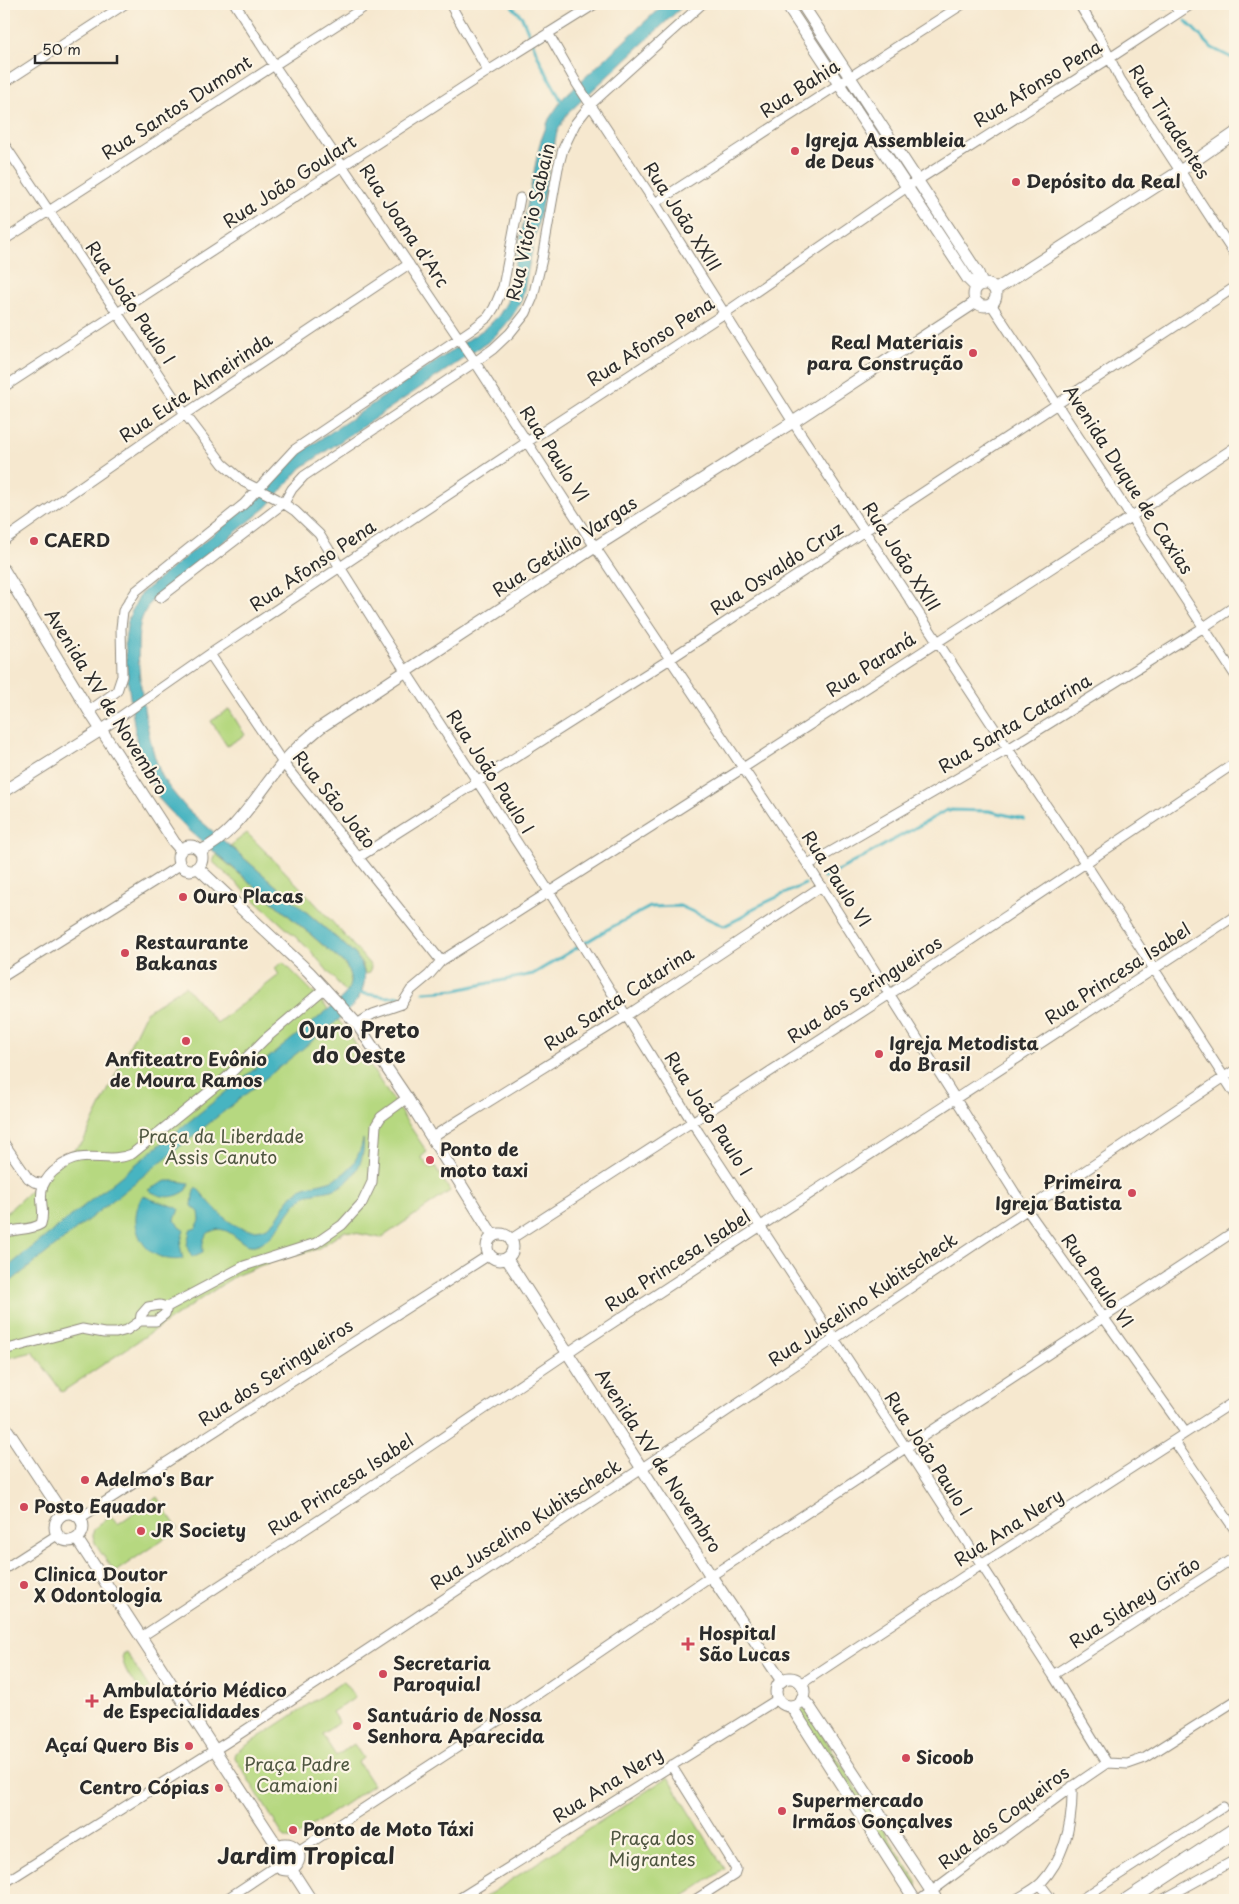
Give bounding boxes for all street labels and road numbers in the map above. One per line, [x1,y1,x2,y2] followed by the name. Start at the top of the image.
[968,32,1107,133] street label: Rua Afonso Pena
[96,48,257,166] street label: Rua Santos Dumont
[754,52,844,124] street label: Rua Bahia
[1123,59,1217,184] street label: Rua Tiradentes
[217,127,361,234] street label: Rua João Goulart
[498,140,561,303] street label: Rua Vitório Sabain
[638,156,729,276] street label: Rua João XXIII
[354,158,457,293] street label: Rua Joana d'Arc
[80,235,183,369] street label: Rua João Paulo I
[581,289,720,392] street label: Rua Afonso Pena
[113,325,277,448] street label: Rua Euta Almeirinda
[1058,379,1201,579] street label: Avenida Duque de Caxias
[514,400,597,507] street label: Rua Paulo VI
[487,489,642,603] street label: Rua Getúlio Vargas
[857,496,948,616] street label: Rua João XXIII
[244,512,381,617] street label: Rua Afonso Pena
[704,514,848,621] street label: Rua Osvaldo Cruz
[39,603,176,800] street label: Avenida XV de Novembro
[820,624,921,703] street label: Rua Paraná
[933,666,1097,779] street label: Rua Santa Catarina
[441,704,542,839] street label: Rua João Paulo I
[287,744,383,854] street label: Rua São João
[796,825,879,932] street label: Rua Paulo VI
[1039,915,1196,1030] street label: Rua Princesa Isabel
[781,928,947,1049] street label: Rua dos Seringueiros
[538,939,699,1056] street label: Rua Santa Catarina
[659,1046,760,1181] street label: Rua João Paulo I
[599,1202,756,1317] street label: Rua Princesa Isabel
[762,1225,962,1372] street label: Rua Juscelino Kubitscheck
[1056,1227,1141,1333] street label: Rua Paulo VI
[192,1311,358,1432] street label: Rua dos Seringueiros
[589,1363,729,1558] street label: Avenida XV de Novembro
[879,1386,980,1521] street label: Rua João Paulo I
[262,1426,419,1541] street label: Rua Princesa Isabel
[424,1452,626,1596] street label: Rua Juscelino Kubitscheck
[948,1481,1068,1572] street label: Rua Ana Nery
[1063,1549,1205,1654] street label: Rua Sidney Girão
[547,1739,668,1828] street label: Rua Ana Nery
[932,1758,1074,1875] street label: Rua dos Coqueiros

